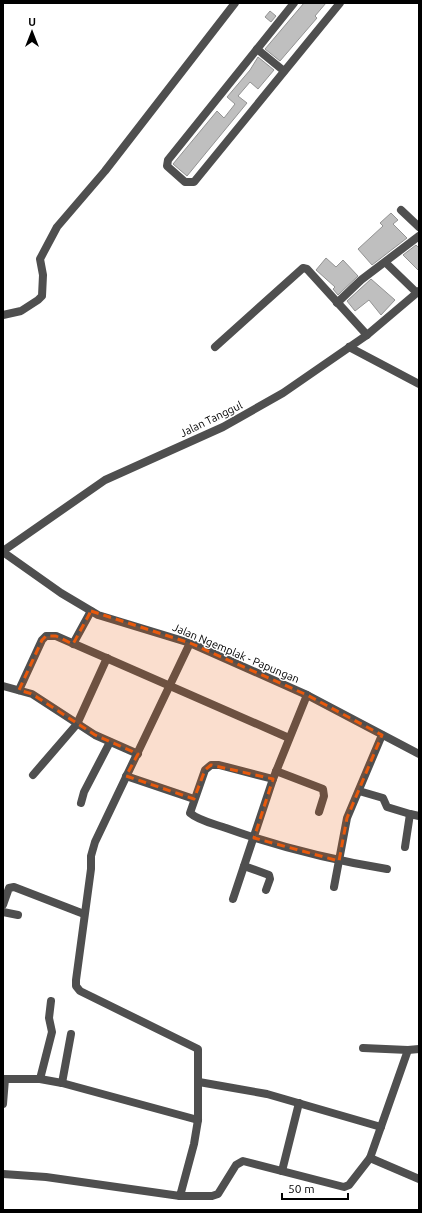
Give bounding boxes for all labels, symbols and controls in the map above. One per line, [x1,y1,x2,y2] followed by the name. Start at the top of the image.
[12,12,52,52] north arrow
[28,16,36,28] text: U
[178,399,244,439] street label: Jalan Tanggul
[171,621,301,685] street label: Jalan Ngemplak - Papungan
[282,1175,348,1201] scale bar
[288,1182,315,1195] text: 50 m

